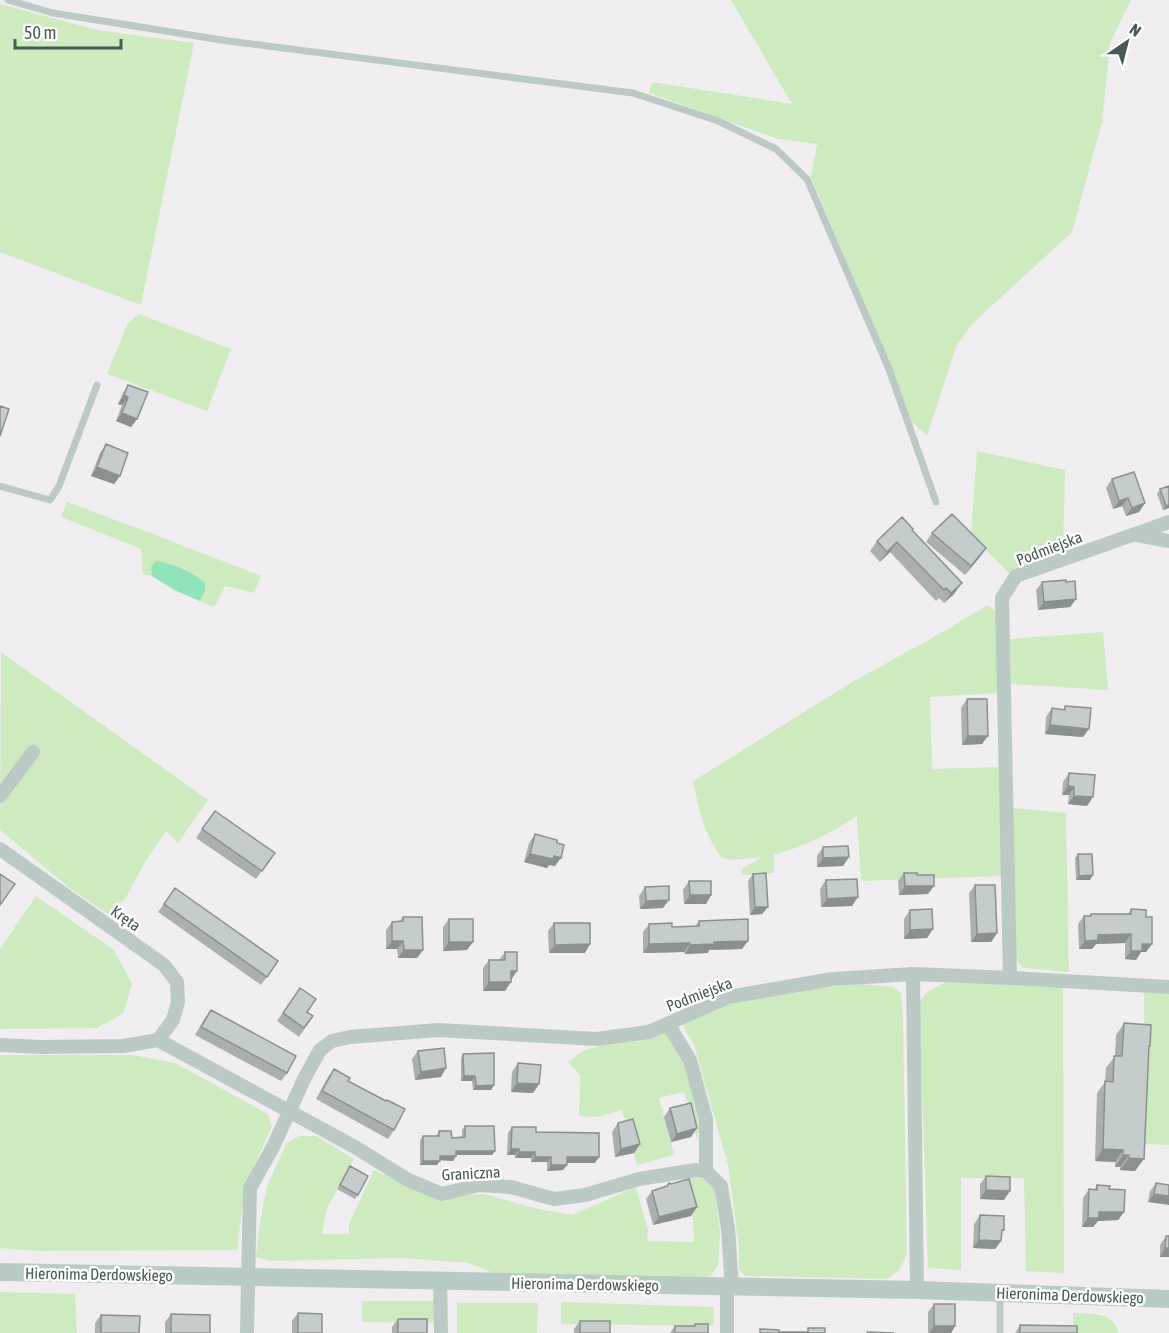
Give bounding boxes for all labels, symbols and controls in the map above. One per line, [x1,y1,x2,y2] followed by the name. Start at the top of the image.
[15,12,122,50] scale bar
[1097,12,1157,72] north arrow
[1127,20,1145,40] text: N
[24,22,56,43] text: 50 m
[1014,527,1085,570] street label: Podmiejska
[107,901,144,935] street label: Kręta
[664,973,735,1016] street label: Podmiejska
[441,1162,501,1184] street label: Graniczna
[25,1264,173,1285] street label: Hieronima Derdowskiego
[511,1274,659,1295] street label: Hieronima Derdowskiego
[996,1283,1144,1308] street label: Hieronima Derdowskiego

